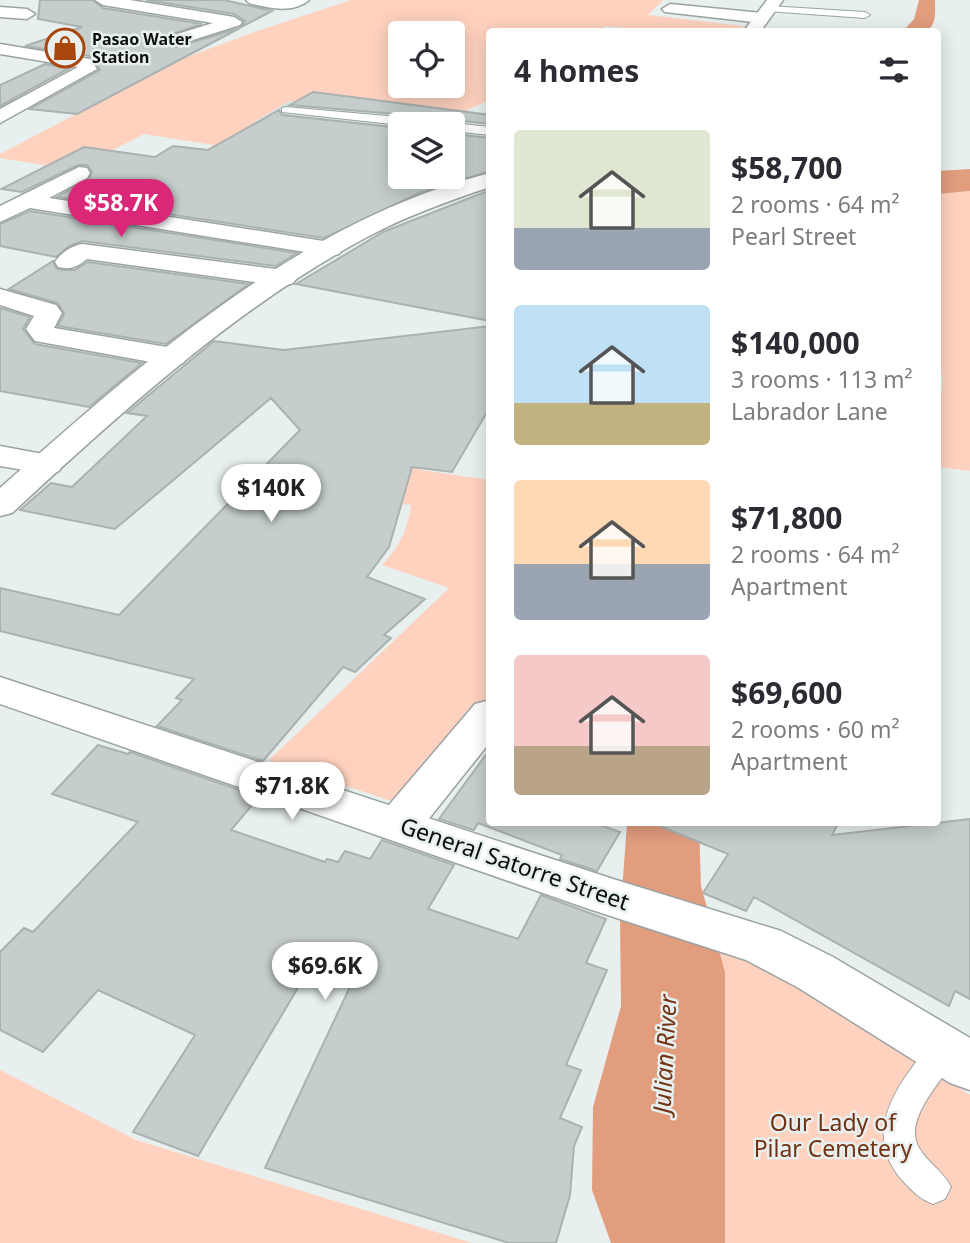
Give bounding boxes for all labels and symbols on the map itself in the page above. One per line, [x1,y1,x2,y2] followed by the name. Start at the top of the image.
[44,27,86,69] shop icon: Pasao Water Station
[92,28,192,68] place label: Pasao Water Station
[64,180,178,239] pin: $58.7K
[222,464,320,524] pin: $140K
[235,762,349,822] pin: $71.8K
[396,809,634,917] street label: General Satorre Street
[268,942,382,1002] pin: $69.6K
[644,992,684,1118] water label: Julian River
[754,1106,913,1164] park label: Our Lady of Pilar Cemetery

